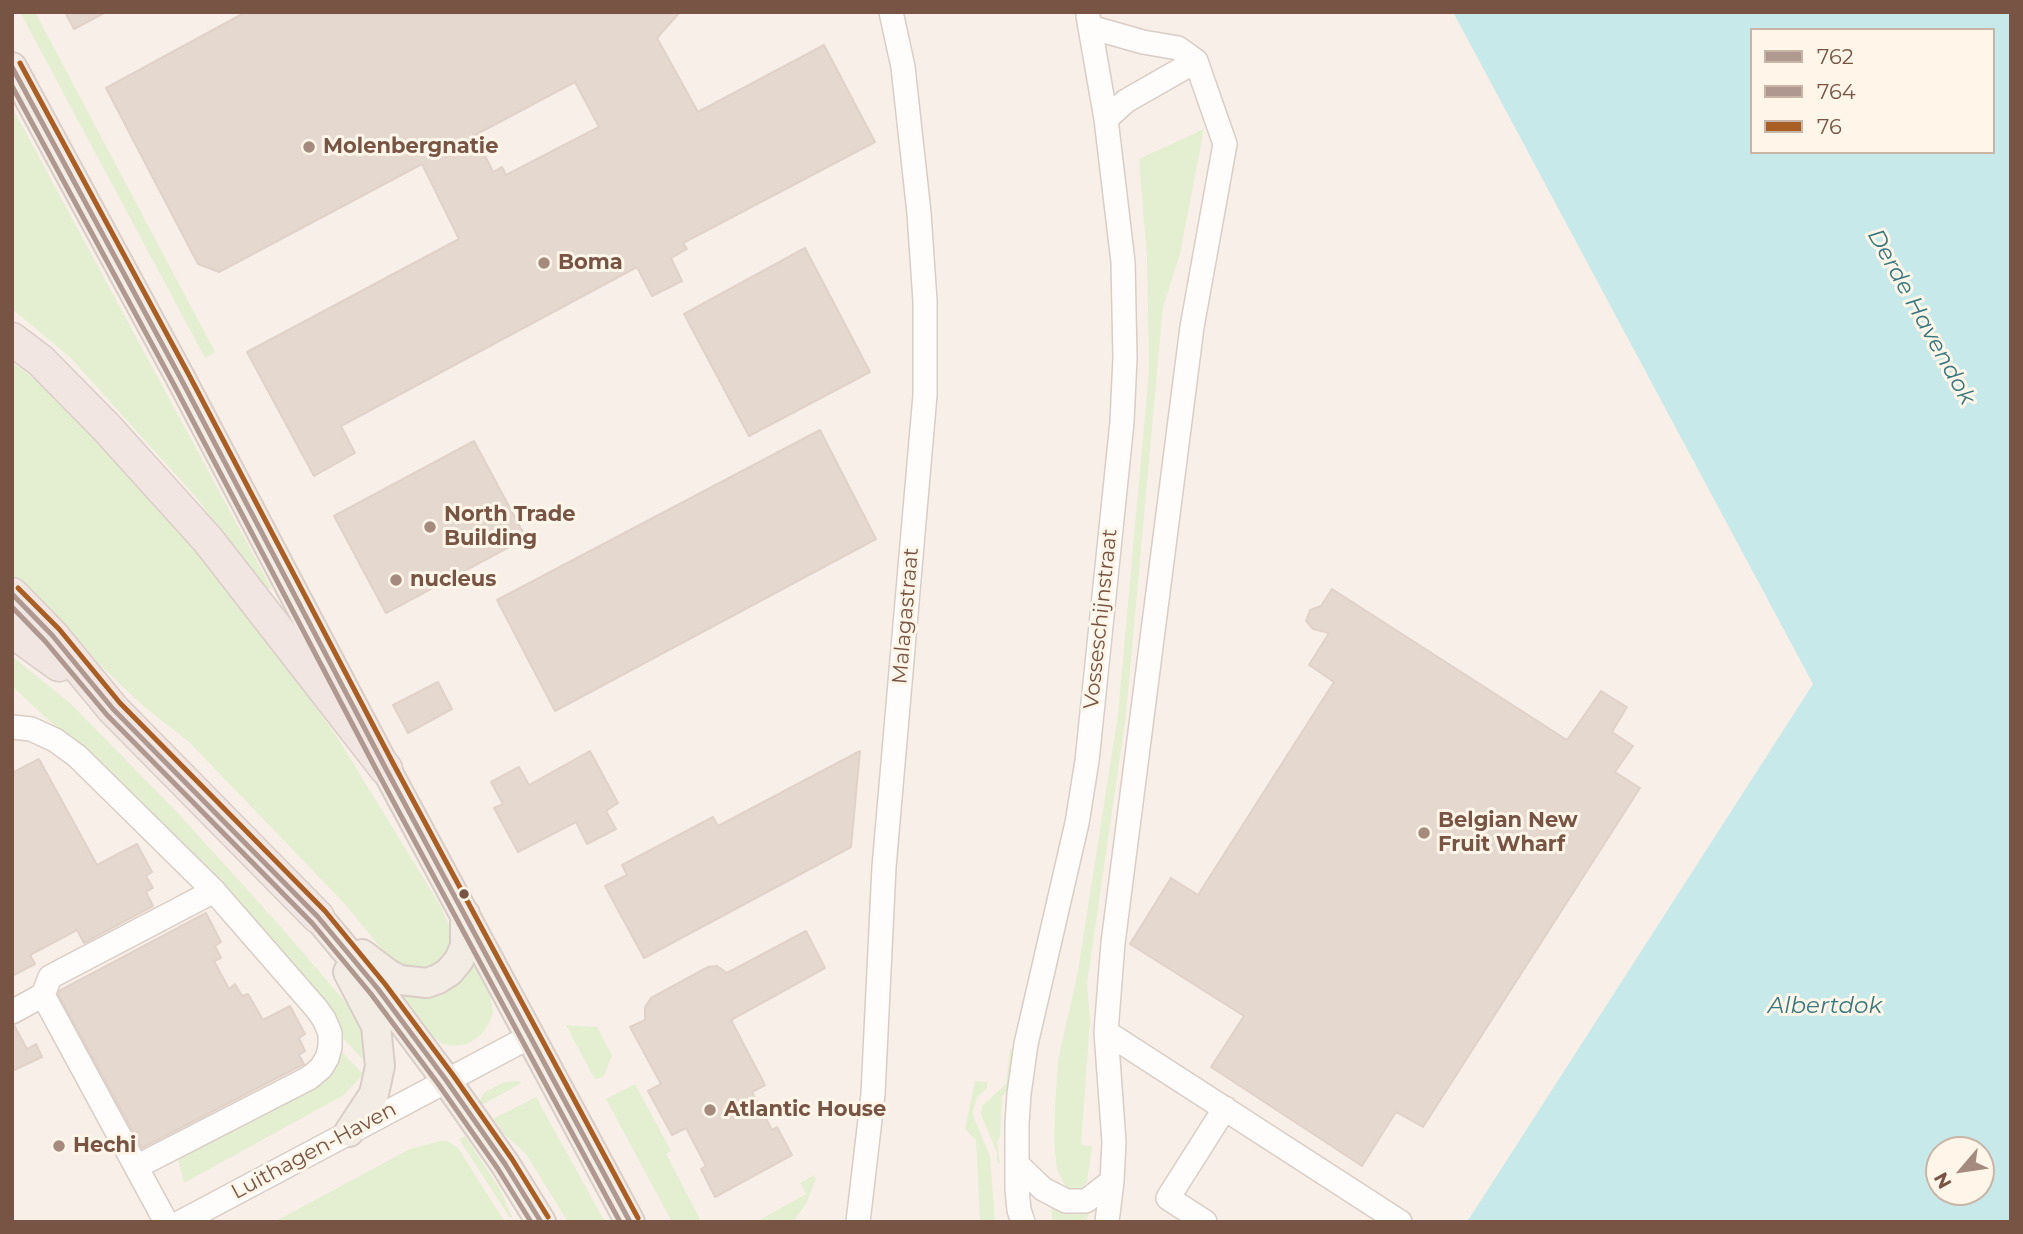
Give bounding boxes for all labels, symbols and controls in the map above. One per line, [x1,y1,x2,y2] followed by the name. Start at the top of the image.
[1750,28,1995,154] legend
[1817,44,1854,69] text: 762
[1817,79,1856,104] text: 764
[1817,114,1842,139] text: 76
[323,134,498,160] place label: Molenbergnatie
[301,139,317,155] marker: Molenbergnatie
[1861,224,1981,410] water label: Derde Havendok
[558,250,623,276] place label: Boma
[536,255,552,271] marker: Boma
[444,502,575,552] place label: North Trade Building
[422,519,438,535] marker: North Trade Building
[1079,528,1123,710] street label: Vosseschijnstraat
[887,547,925,685] street label: Malagastraat
[410,567,496,593] place label: nucleus
[388,572,404,588] marker: nucleus
[1438,808,1578,858] place label: Belgian New Fruit Wharf
[1416,825,1432,841] marker: Belgian New Fruit Wharf
[457,887,471,901] unlabelled marker
[1768,992,1882,1020] water label: Albertdok
[227,1097,401,1205] street label: Luithagen-Haven
[724,1097,886,1123] place label: Atlantic House
[702,1102,718,1118] marker: Atlantic House
[73,1133,136,1159] place label: Hechi
[1925,1136,1995,1206] north arrow
[51,1138,67,1154] marker: Hechi
[1929,1168,1957,1193] text: N

